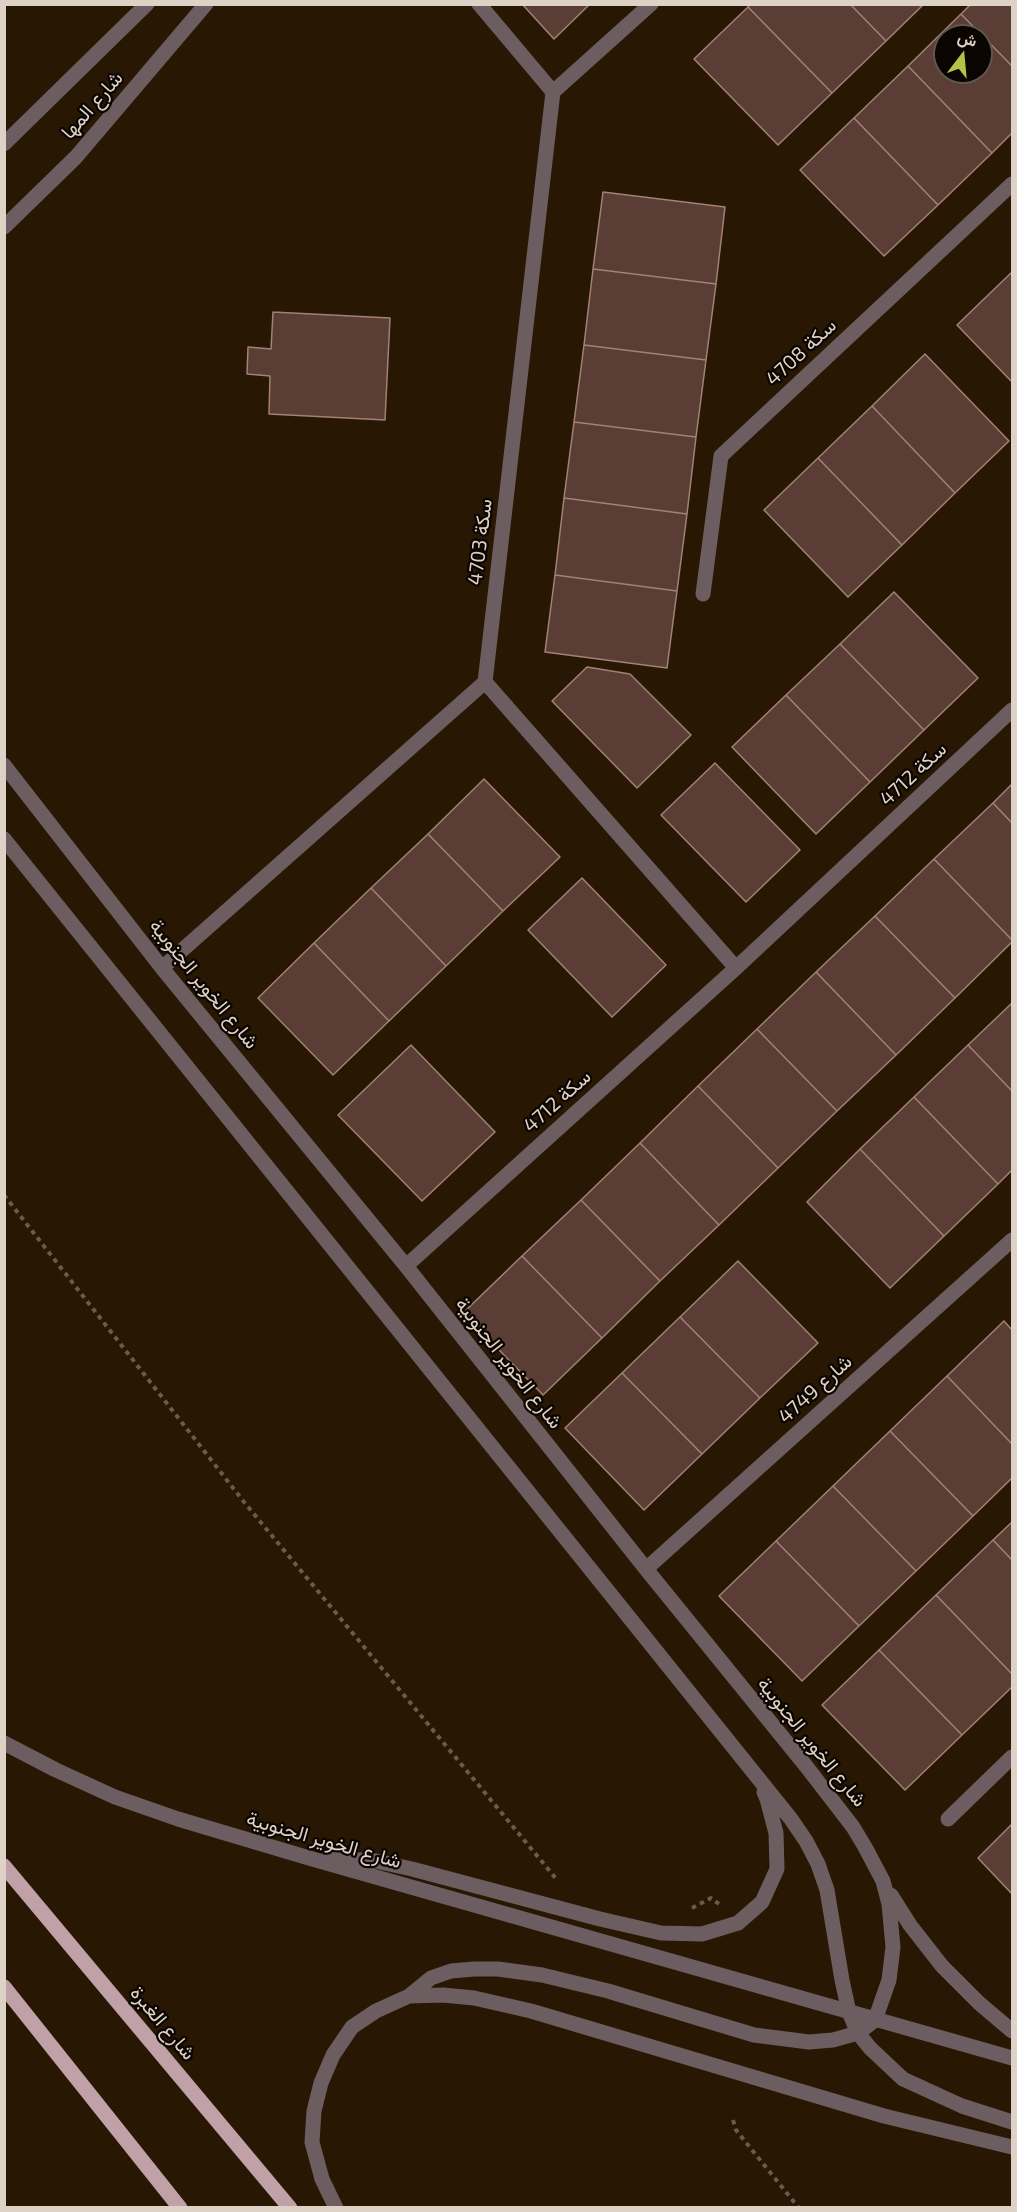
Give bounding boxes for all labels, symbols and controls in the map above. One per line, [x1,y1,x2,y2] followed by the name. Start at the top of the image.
[933,24,993,84] north arrow
[956,26,979,50] text: ش
[56,66,128,144] street label: شارع المها
[761,313,841,391] street label: سكة 4708
[463,498,497,586] street label: 4703 سكة
[875,737,951,811] street label: سكة 4712
[144,914,264,1054] street label: شارع الخوير الجنوبية
[518,1064,596,1138] street label: سكة 4712
[450,1293,568,1433] street label: شارع الخوير الجنوبية
[773,1350,857,1428] street label: 4749 شارع
[752,1672,872,1812] street label: شارع الخوير الجنوبية
[244,1806,404,1874] street label: شارع الخوير الجنوبية
[125,1981,201,2065] street label: شارع الغبرة

